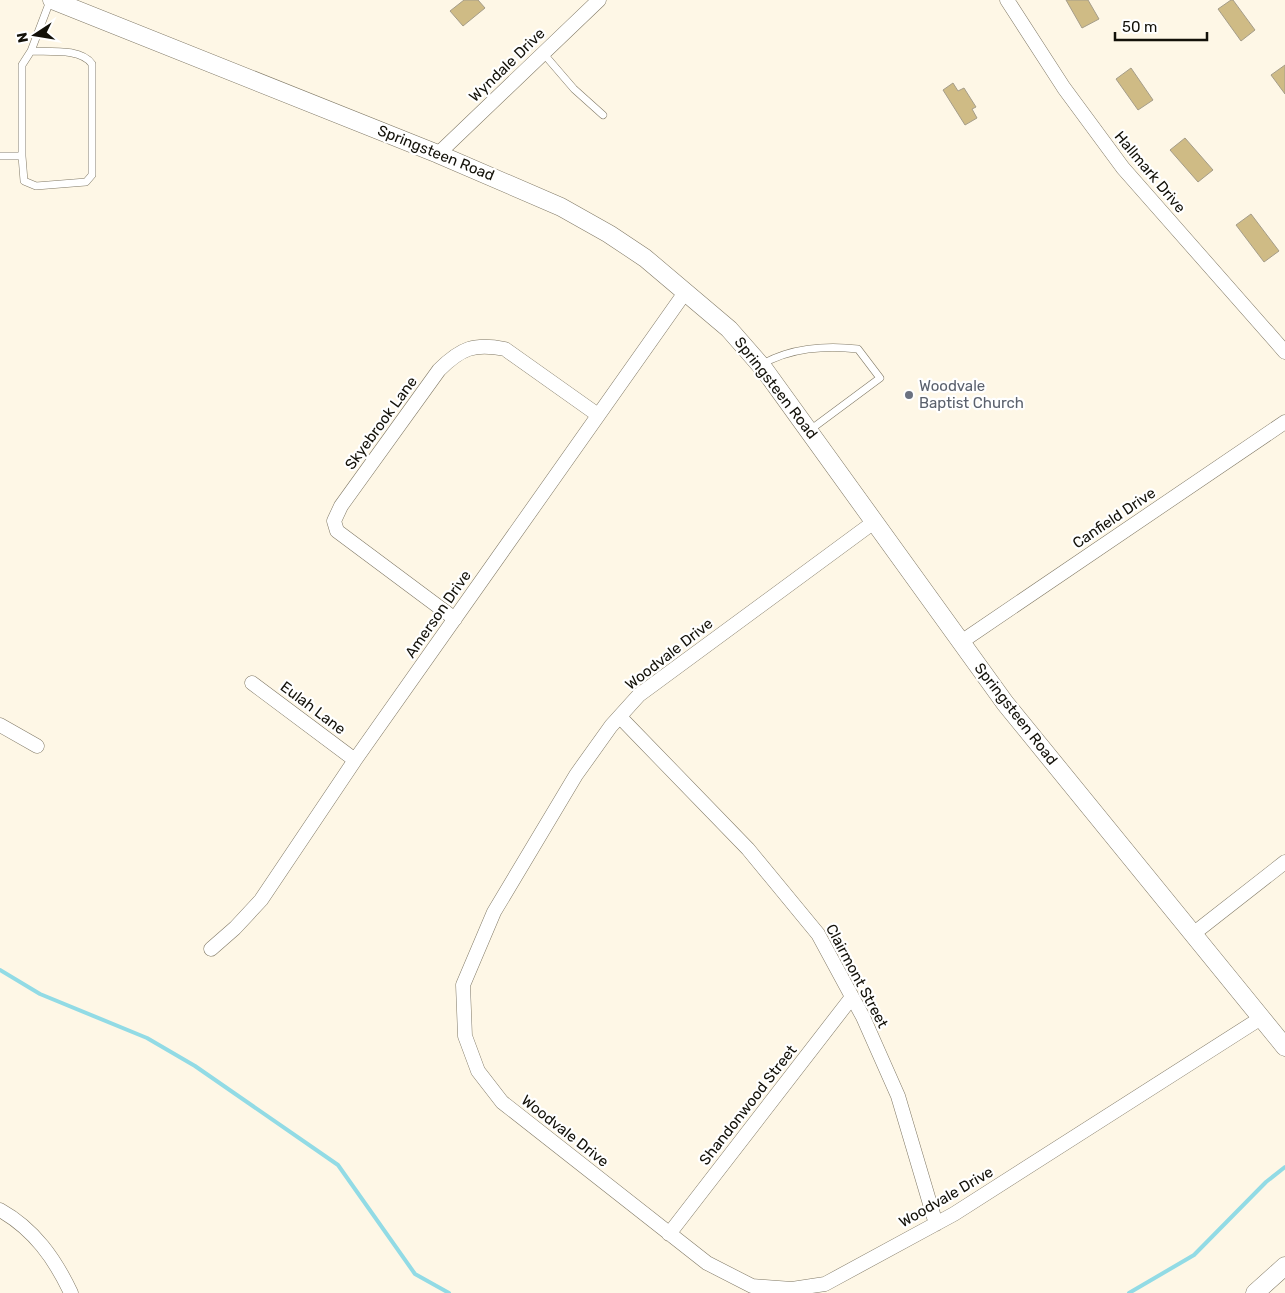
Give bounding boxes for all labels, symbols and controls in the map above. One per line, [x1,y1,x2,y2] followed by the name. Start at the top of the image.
[10,10,60,60] north arrow
[1115,10,1208,42] scale bar
[1122,18,1157,36] text: 50 m
[465,24,549,106] street label: Wyndale Drive
[13,31,32,44] text: N
[375,121,497,185] street label: Springsteen Road
[1111,128,1189,216] street label: Hallmark Drive
[731,333,821,443] street label: Springsteen Road
[341,373,421,473] street label: Skyebrook Lane
[919,377,1024,412] place label: Woodvale Baptist Church
[903,389,915,401] marker: Woodvale Baptist Church
[1069,484,1159,552] street label: Canfield Drive
[401,567,475,661] street label: Amerson Drive
[622,614,716,694] street label: Woodvale Drive
[971,659,1061,769] street label: Springsteen Road
[277,678,349,738] street label: Eulah Lane
[822,921,892,1031] street label: Clairmont Street
[696,1041,801,1169] street label: Shandonwood Street
[518,1091,612,1171] street label: Woodvale Drive
[896,1163,996,1231] street label: Woodvale Drive

